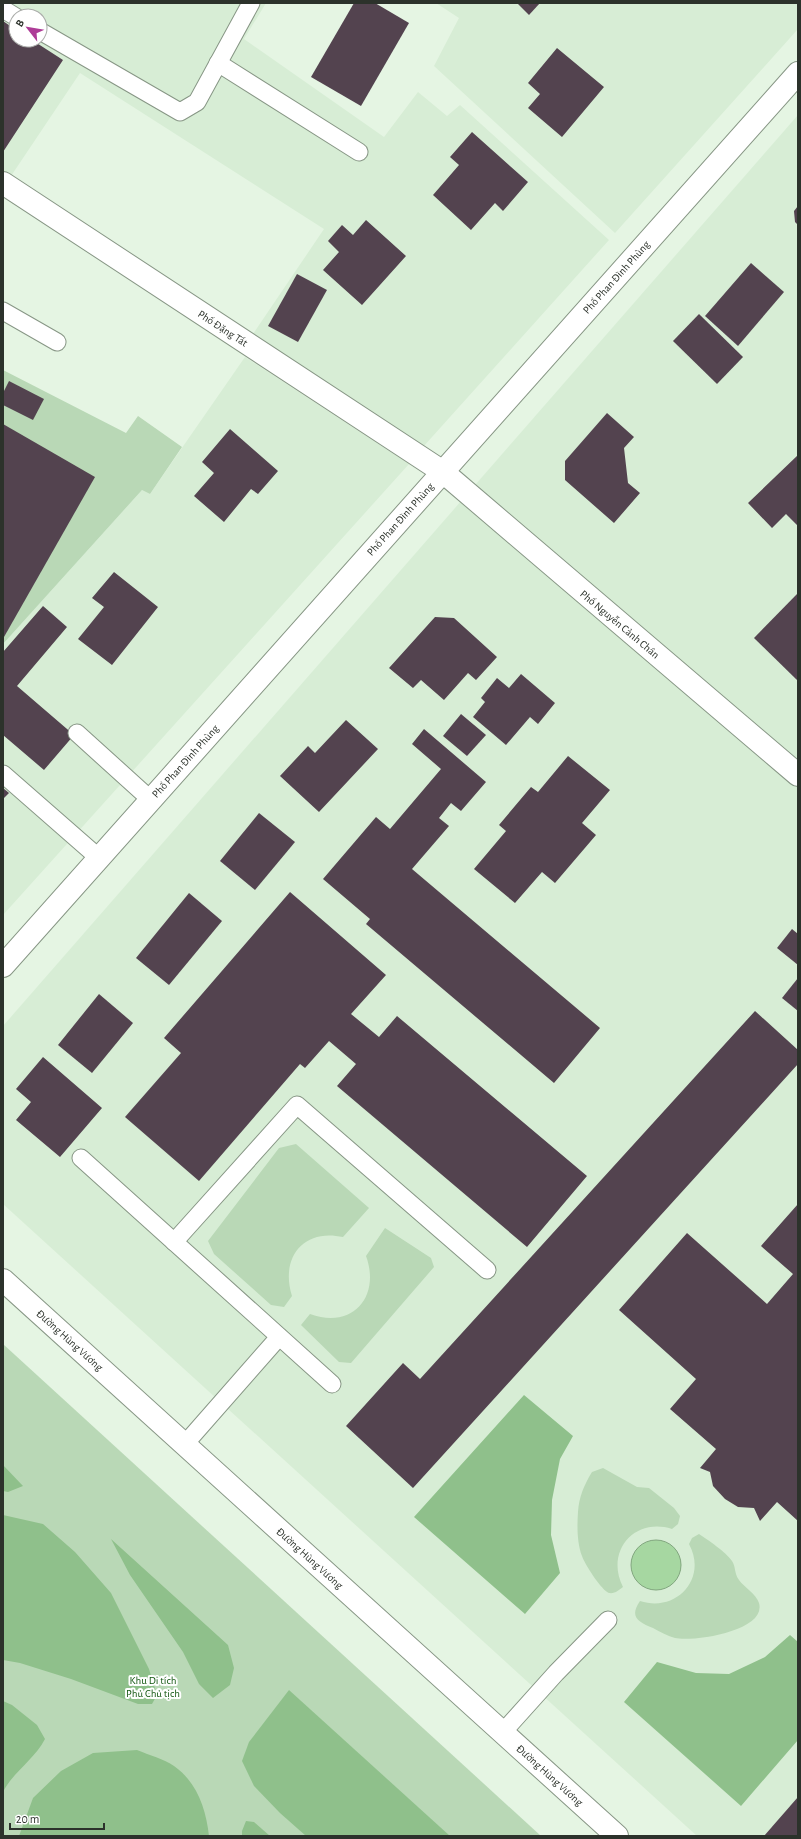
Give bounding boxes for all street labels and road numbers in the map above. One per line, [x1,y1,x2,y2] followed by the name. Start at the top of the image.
[581,238,652,316] street label: Phố Phan Đình Phùng
[196,308,250,349] street label: Phố Đặng Tất
[365,480,436,558] street label: Phố Phan Đình Phùng
[578,588,661,661] street label: Phố Nguyễn Cảnh Chân
[150,722,221,800] street label: Phố Phan Đình Phùng
[34,1308,106,1373] street label: Đường Hùng Vương
[274,1526,346,1591] street label: Đường Hùng Vương
[514,1743,586,1808] street label: Đường Hùng Vương

